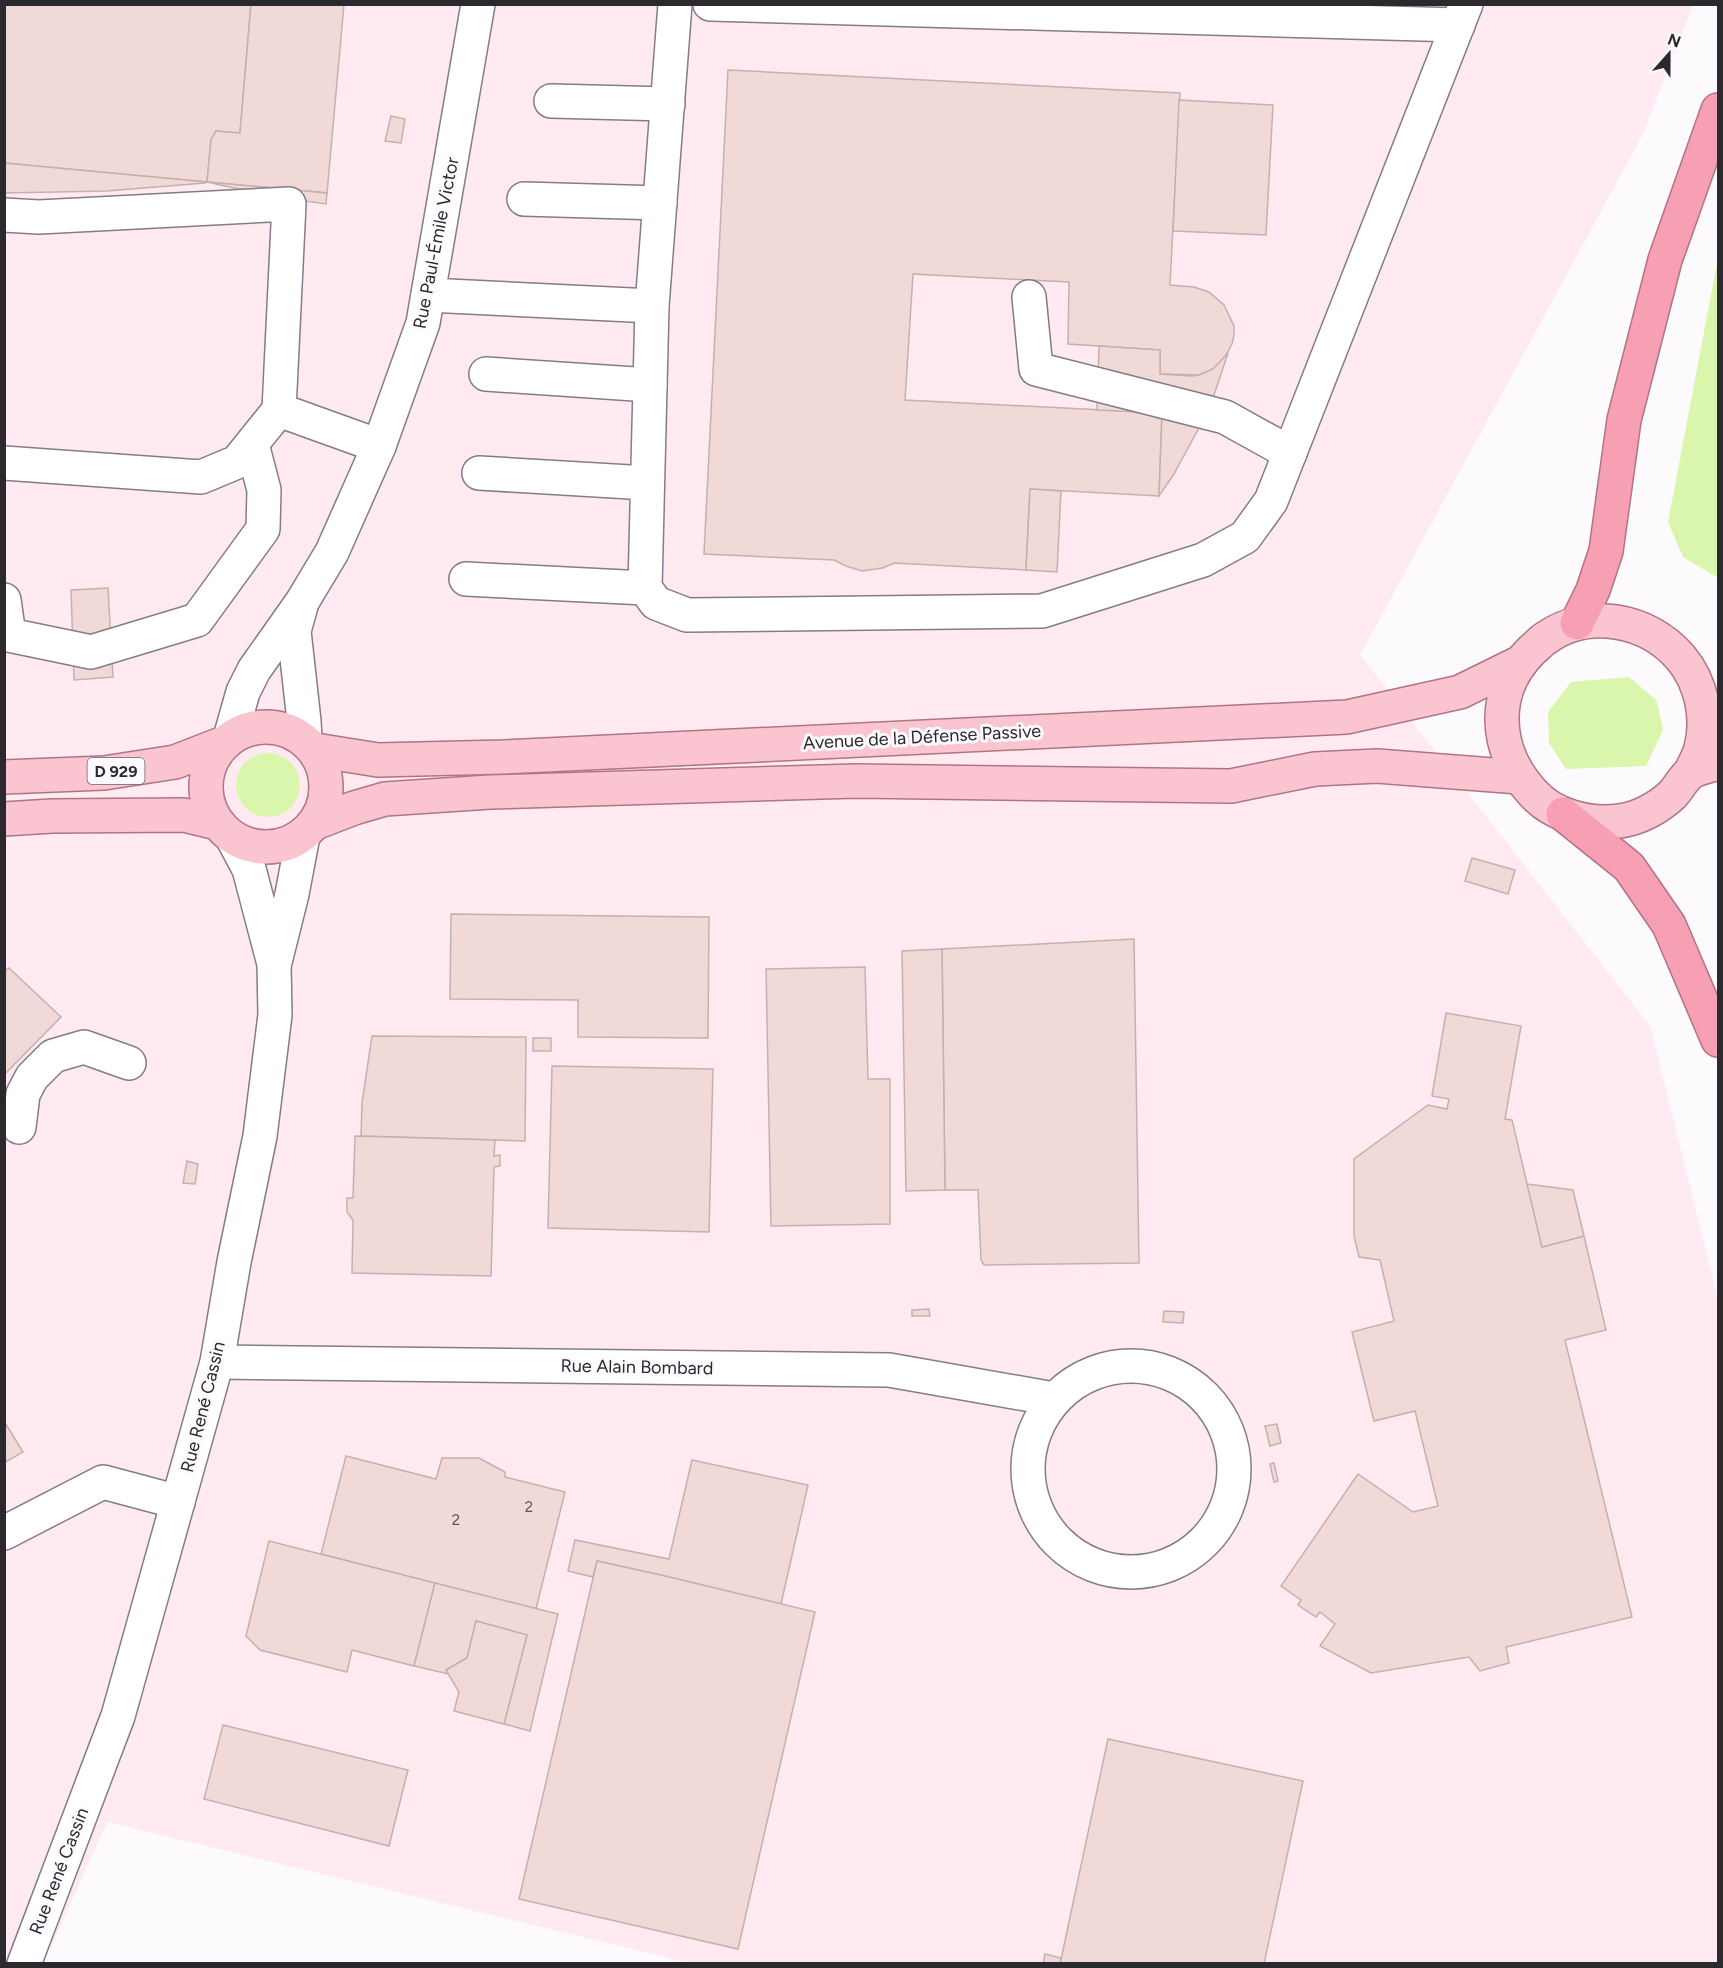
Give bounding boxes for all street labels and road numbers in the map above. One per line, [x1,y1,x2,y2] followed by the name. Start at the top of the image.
[409,155,463,331] street label: Rue Paul-Émile Victor
[802,720,1042,754] street label: Avenue de la Défense Passive
[88,758,144,784] road number: D 929
[176,1339,230,1475] street label: Rue René Cassin
[560,1355,714,1379] street label: Rue Alain Bombard
[25,1804,93,1938] street label: Rue René Cassin

